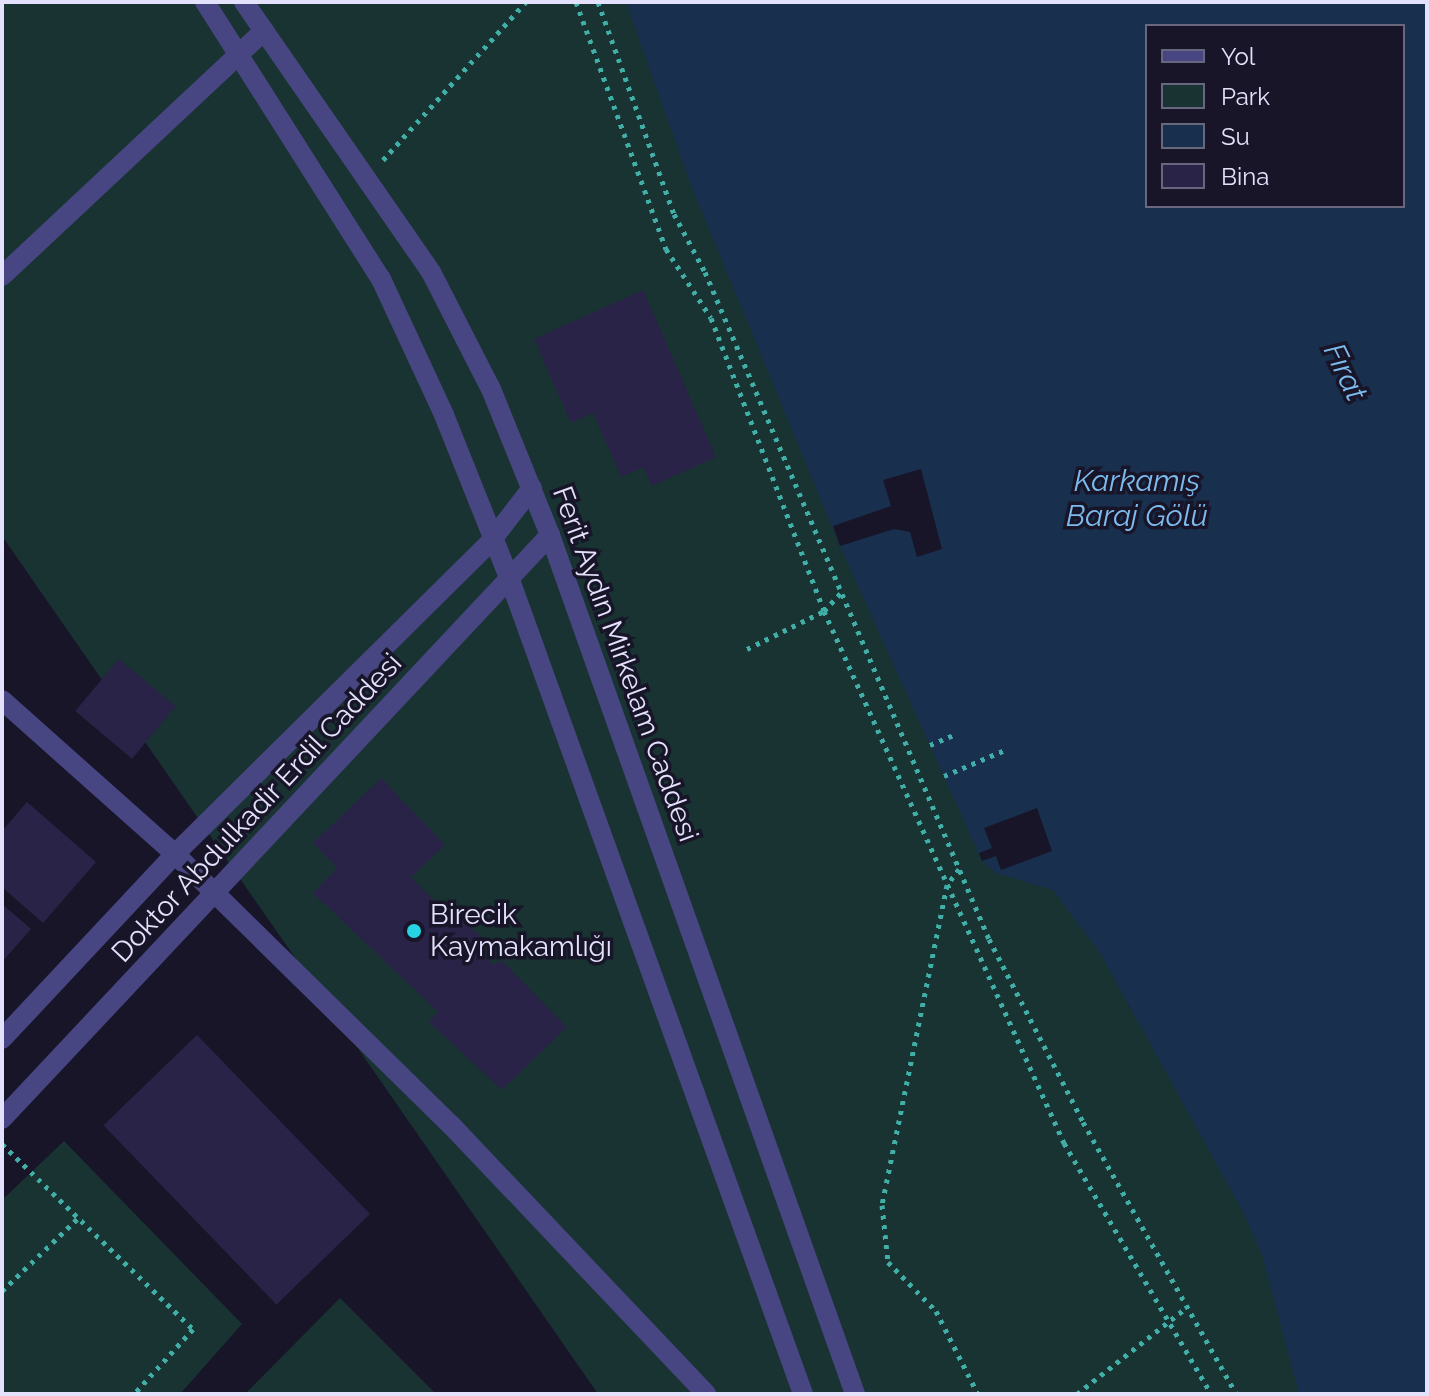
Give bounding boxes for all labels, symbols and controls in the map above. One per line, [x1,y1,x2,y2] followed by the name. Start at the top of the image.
[1145,24,1405,208] legend
[1221,42,1255,71] text: Yol
[1221,82,1270,111] text: Park
[1221,122,1250,151] text: Su
[1221,162,1269,191] text: Bina
[1316,337,1374,407] water label: Fırat
[1066,463,1208,534] water label: Karkamış Baraj Gölü
[545,481,705,847] street label: Ferit Aydın Mirkelam Caddesi
[104,646,410,970] street label: Doktor Abdulkadir Erdil Caddesi
[430,898,612,964] place label: Birecik Kaymakamlığı
[405,922,423,940] marker: Birecik Kaymakamlığı

